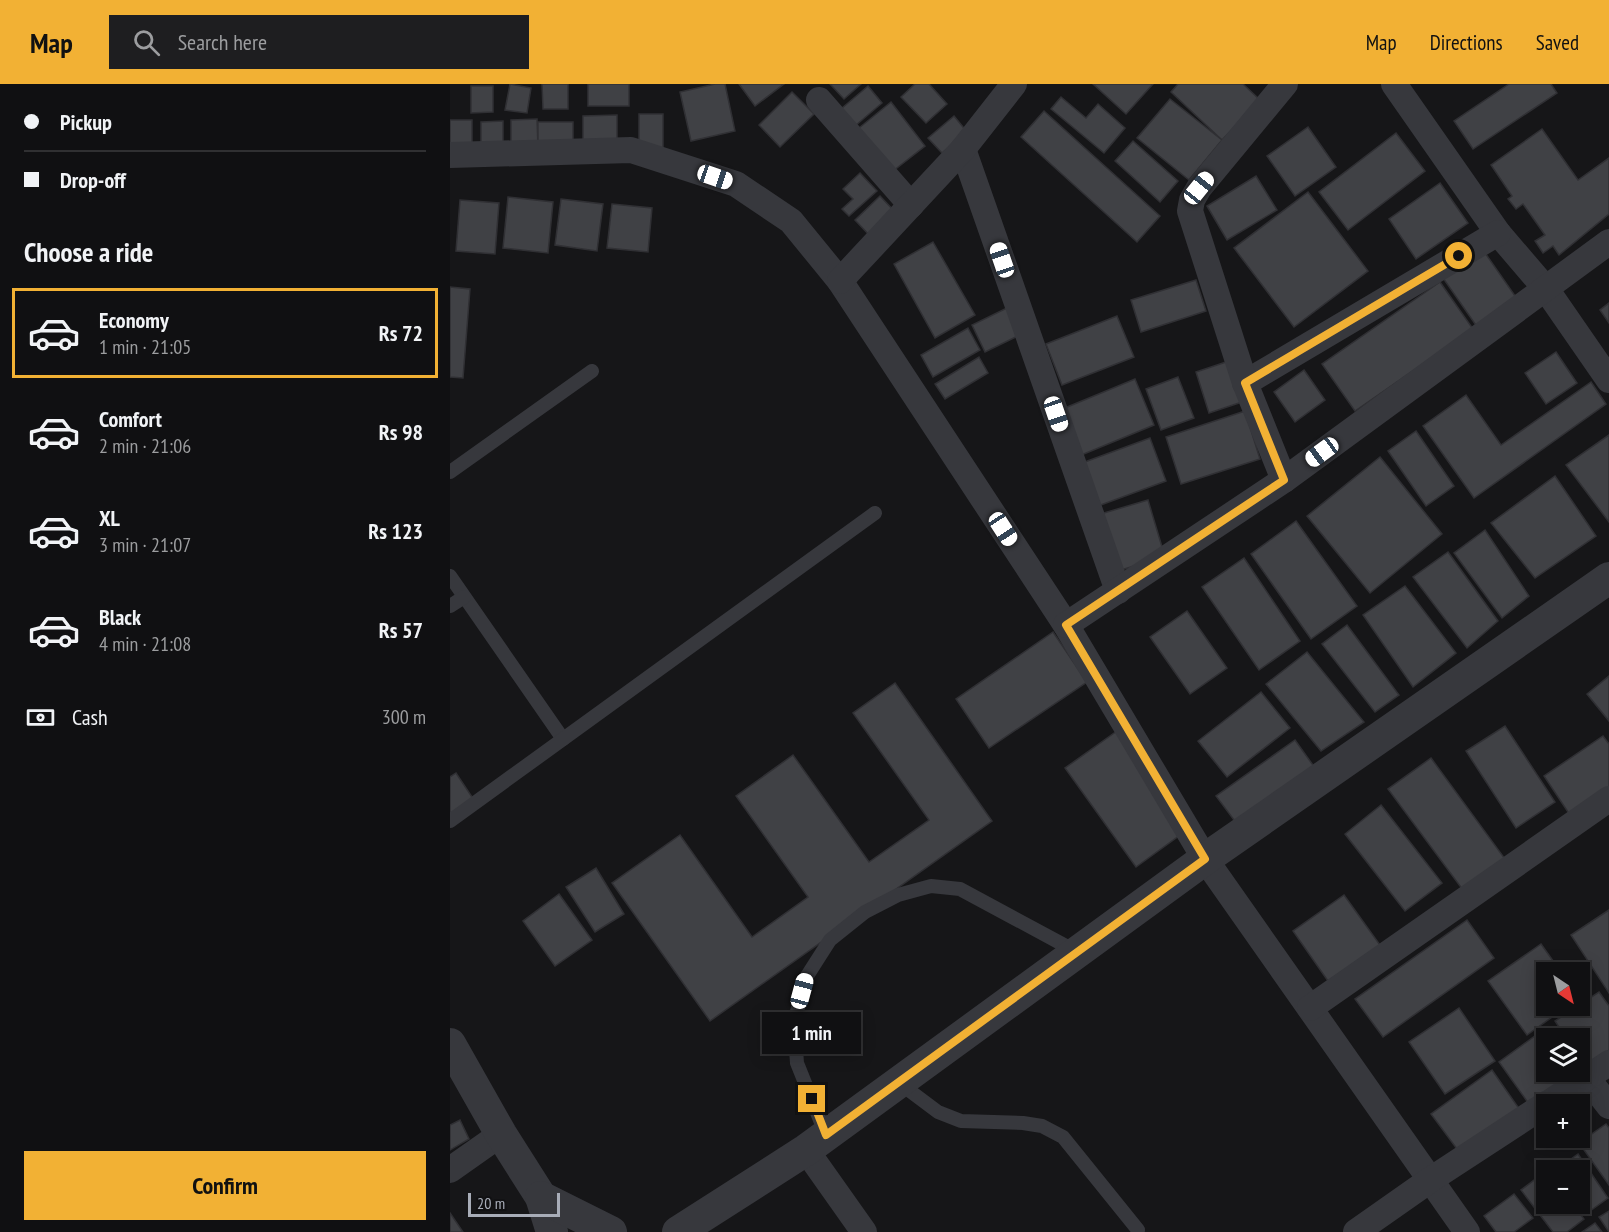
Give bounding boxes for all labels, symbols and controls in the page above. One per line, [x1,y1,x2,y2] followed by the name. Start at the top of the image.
[109,15,529,69] search box
[30,24,73,61] text: Map
[130,26,163,59] icon: search
[178,28,267,56] text: Search here
[1366,29,1397,56] text: Map
[1430,29,1503,56] text: Directions
[1536,29,1579,56] text: Saved
[60,108,112,136] text: Pickup
[695,163,735,191] car
[60,166,126,194] text: Drop-off
[1181,168,1217,208] car
[24,235,153,269] text: Choose a ride
[988,240,1016,280] car
[1445,242,1472,269] route start
[27,306,81,360] icon: car
[99,306,169,334] text: Economy
[379,319,423,347] text: Rs 72
[99,334,191,360] text: 1 min · 21:05
[1042,394,1070,434] car
[27,405,81,459] icon: car
[99,405,162,433] text: Comfort
[379,418,423,446] text: Rs 98
[99,433,191,459] text: 2 min · 21:06
[1302,434,1342,470] car
[27,504,81,558] icon: car
[99,504,120,532] text: XL
[986,509,1020,549] car
[368,517,423,545] text: Rs 123
[99,532,191,558] text: 3 min · 21:07
[27,603,81,657] icon: car
[99,603,141,631] text: Black
[379,616,423,644] text: Rs 57
[99,631,191,657] text: 4 min · 21:08
[24,701,57,734] icon: cash
[72,703,108,731] text: Cash
[382,704,426,730] text: 300 m
[1536,962,1590,1016] north arrow
[1536,962,1590,1214] map controls
[789,971,815,1011] car
[762,1012,862,1054] callout: 1 min
[791,1020,832,1046] text: 1 min
[1536,1028,1590,1082] button: layers
[798,1085,825,1112] route end
[1536,1094,1590,1148] button: +
[24,1151,426,1220] button: Confirm
[1536,1160,1590,1214] button: −
[468,1190,560,1218] scale bar
[477,1193,505,1213] text: 20 m

